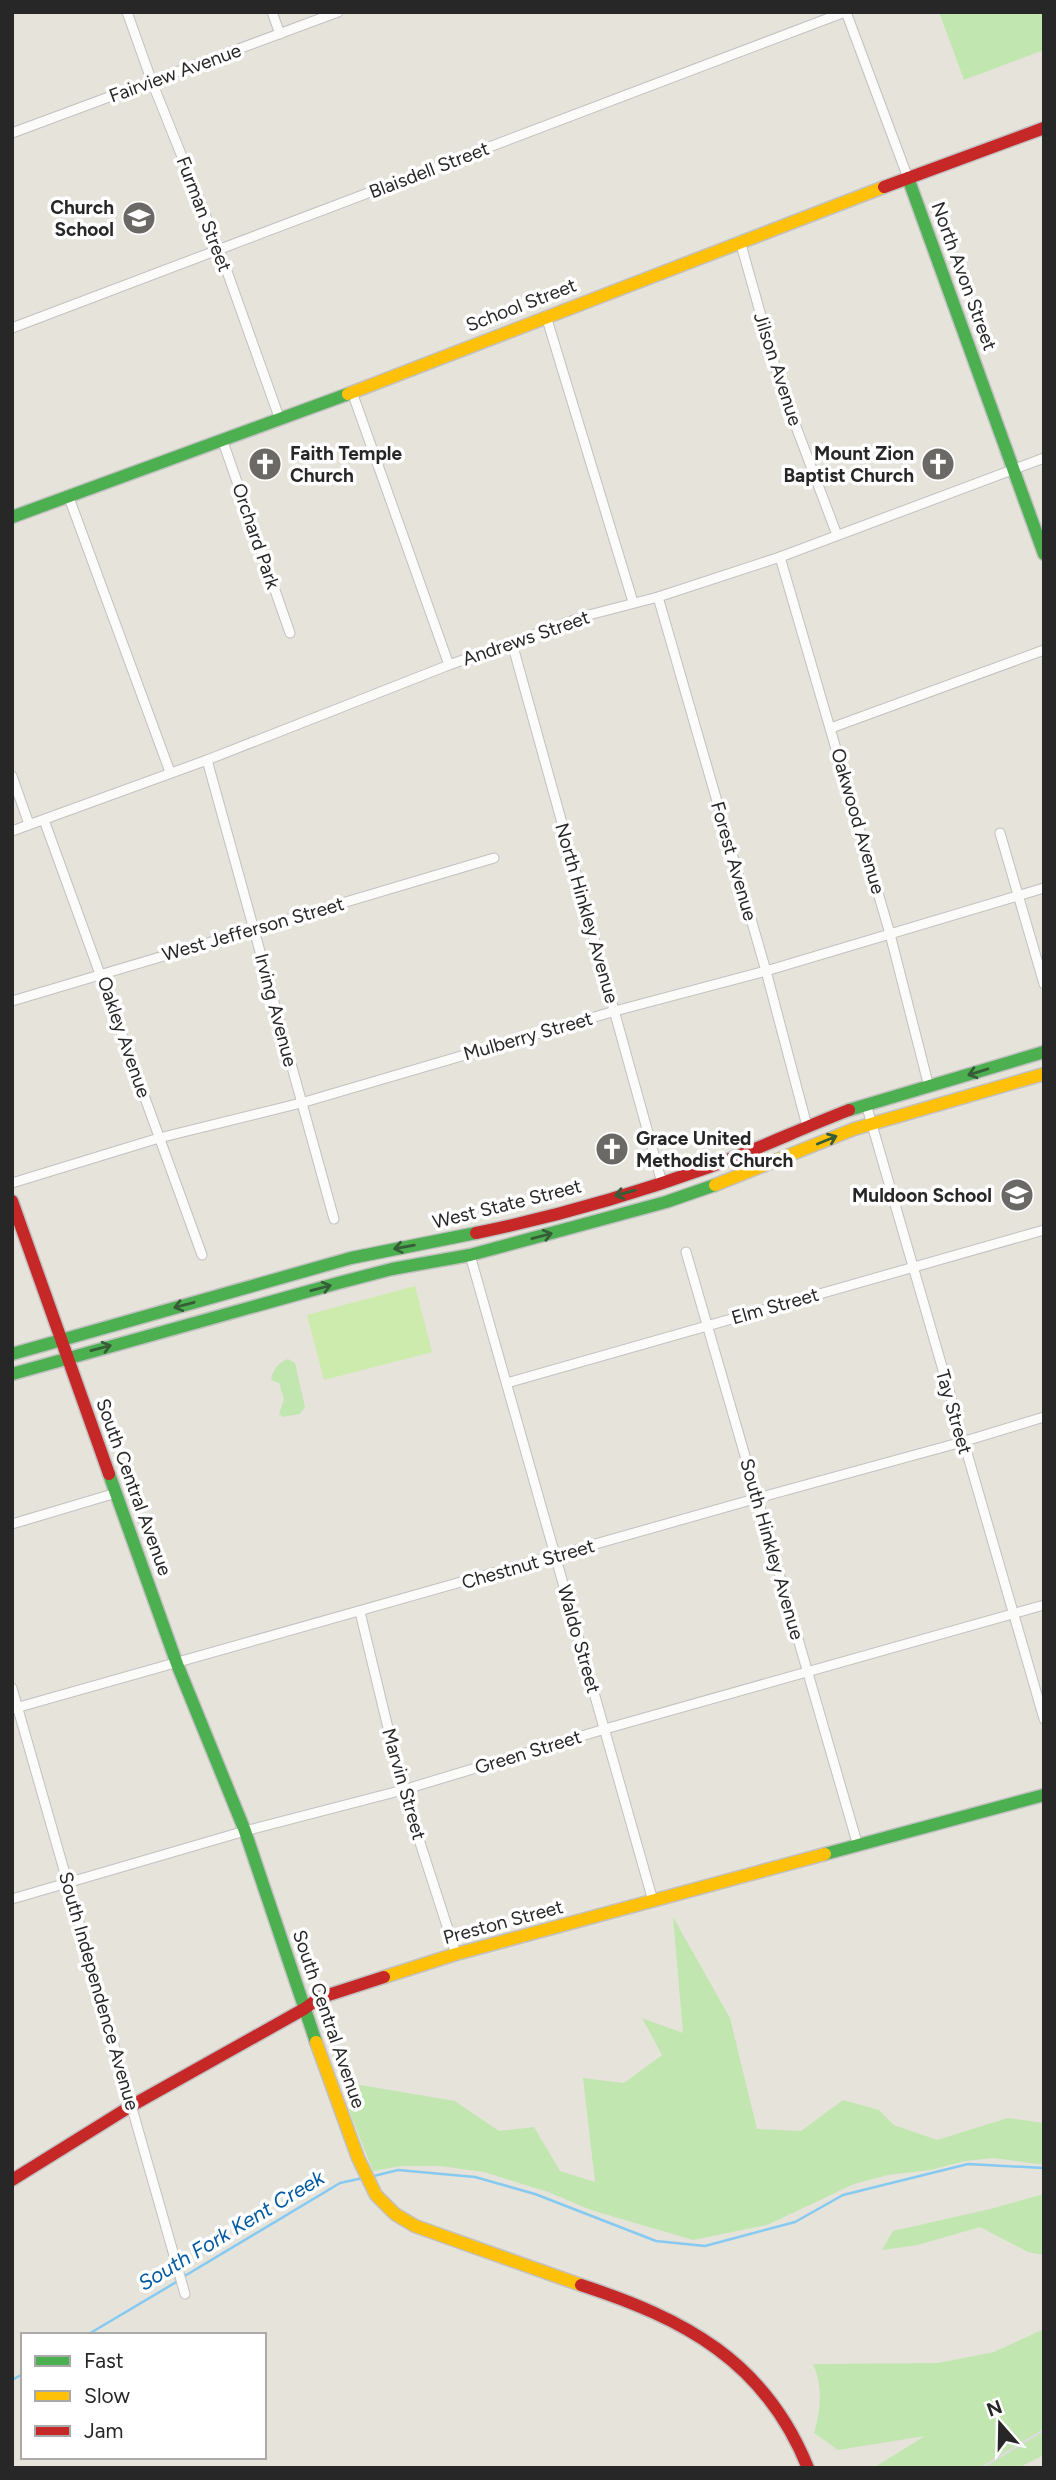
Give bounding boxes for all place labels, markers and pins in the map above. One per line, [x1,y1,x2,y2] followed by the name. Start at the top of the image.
[50,196,114,241] place label: Church School
[120,199,158,237] school or university icon: Church School
[290,442,402,487] place label: Faith Temple Church
[783,442,914,487] place label: Mount Zion Baptist Church
[246,445,284,483] church icon: Faith Temple Church
[919,445,957,483] church icon: Mount Zion Baptist Church
[636,1127,793,1172] place label: Grace United Methodist Church
[593,1130,631,1168] church icon: Grace United Methodist Church
[998,1176,1036,1214] school or university icon: Muldoon School
[852,1184,992,1207] place label: Muldoon School

